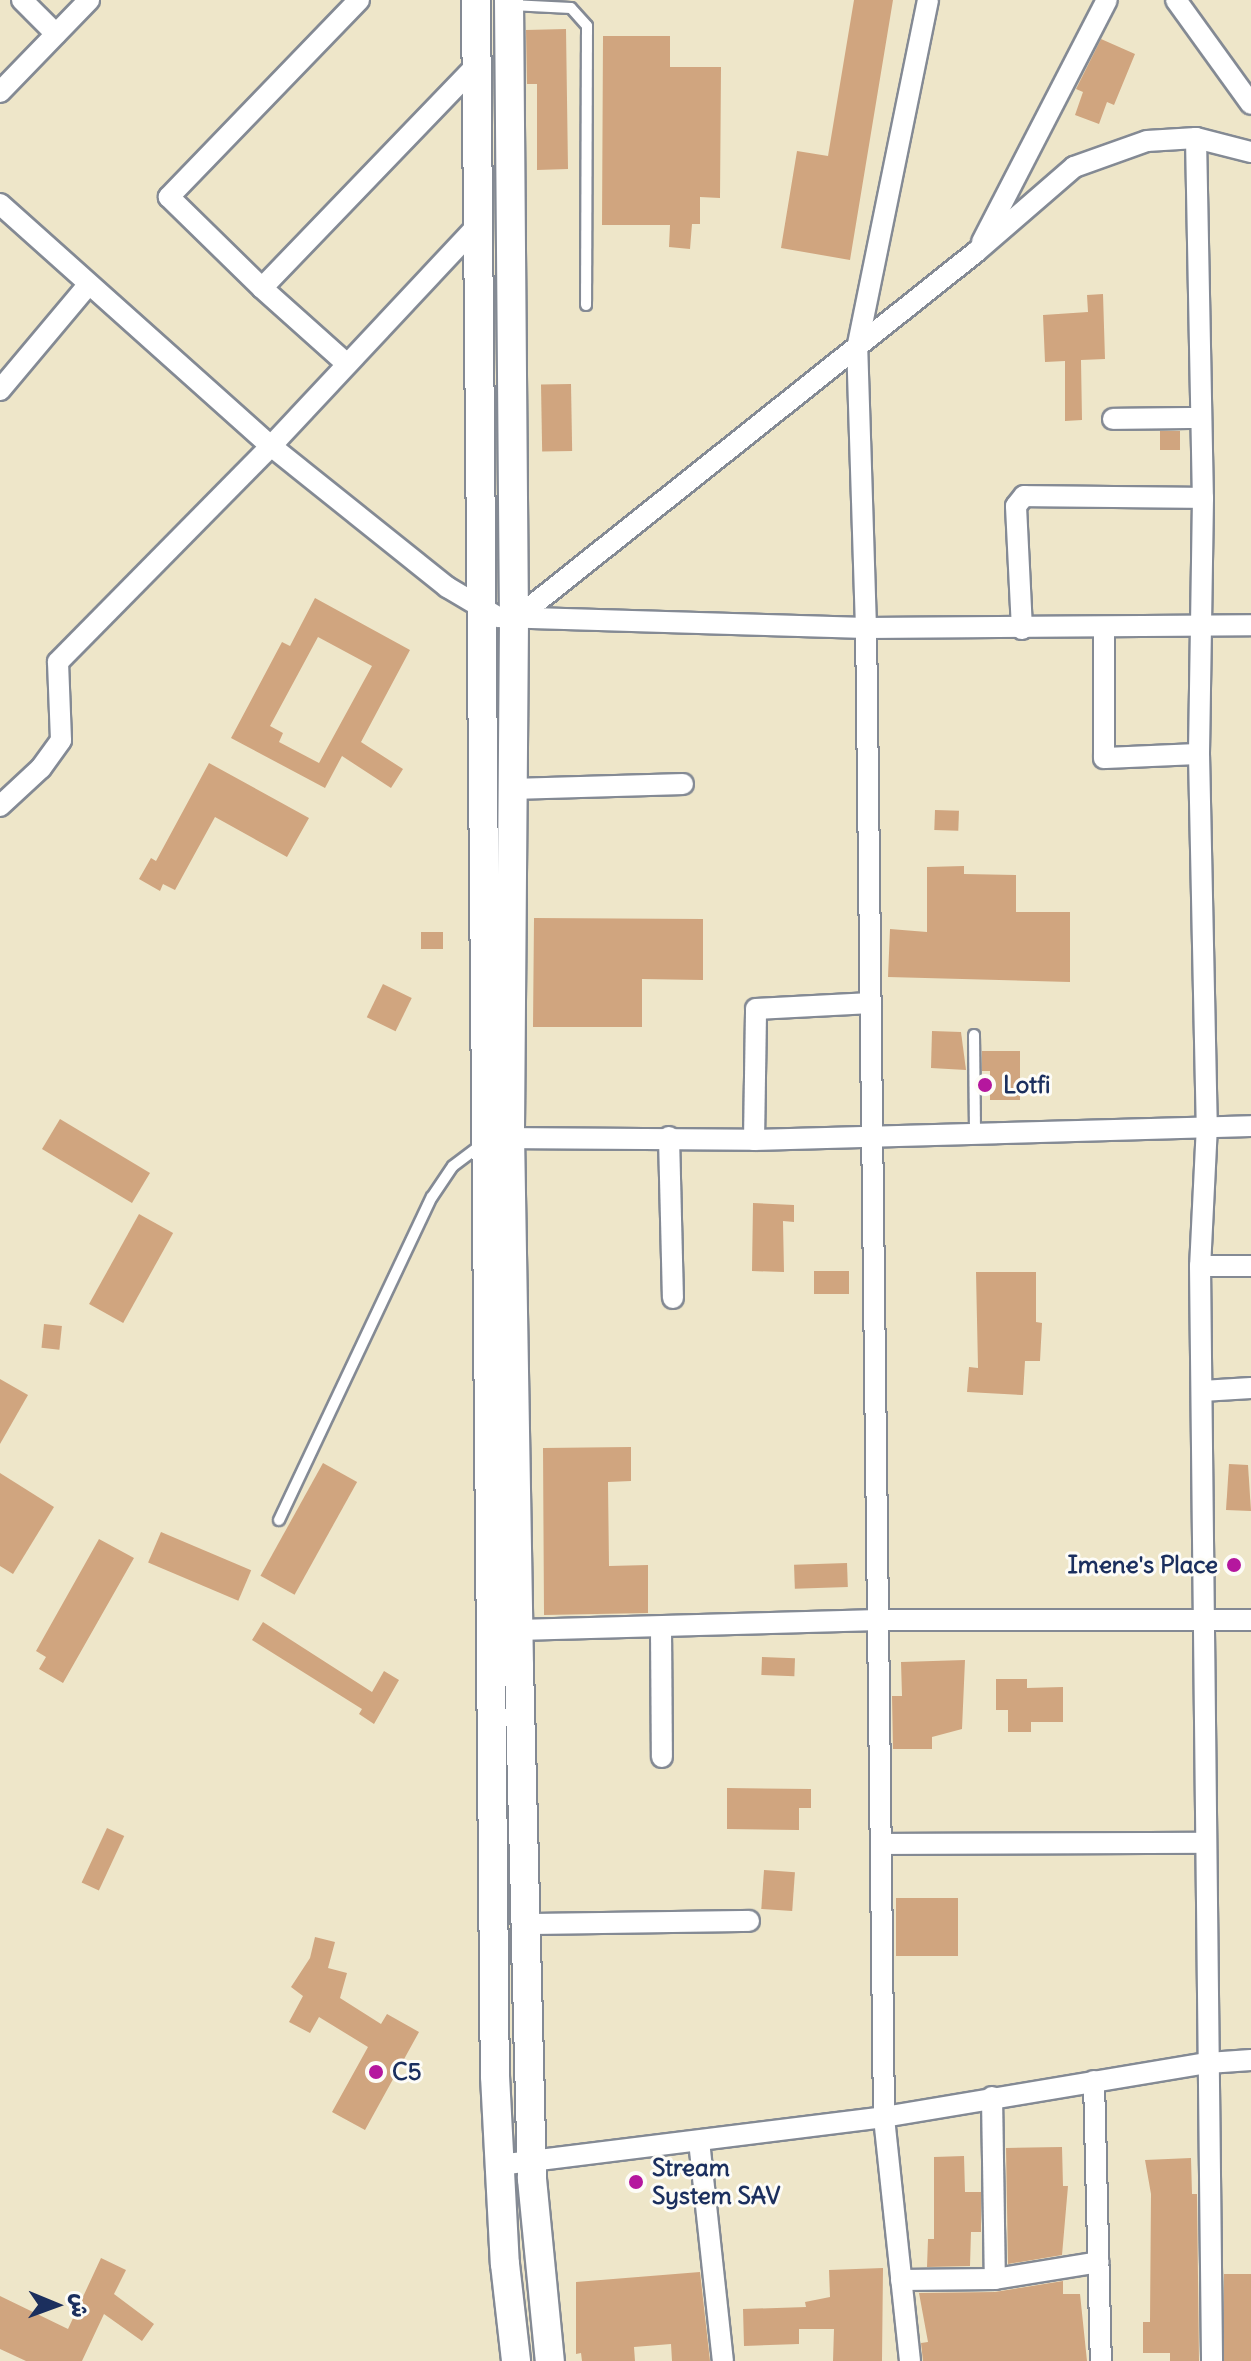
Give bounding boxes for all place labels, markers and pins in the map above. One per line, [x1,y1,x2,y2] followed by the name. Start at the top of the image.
[1003,1071,1050,1099] place label: Lotfi
[974,1074,996,1096] marker: Lotfi
[1068,1551,1218,1579] place label: Imene's Place
[1225,1556,1243,1574] marker: Imene's Place
[392,2058,422,2086] place label: C5
[367,2063,385,2081] marker: C5
[652,2154,780,2210] place label: Stream System SAV
[627,2173,645,2191] marker: Stream System SAV

